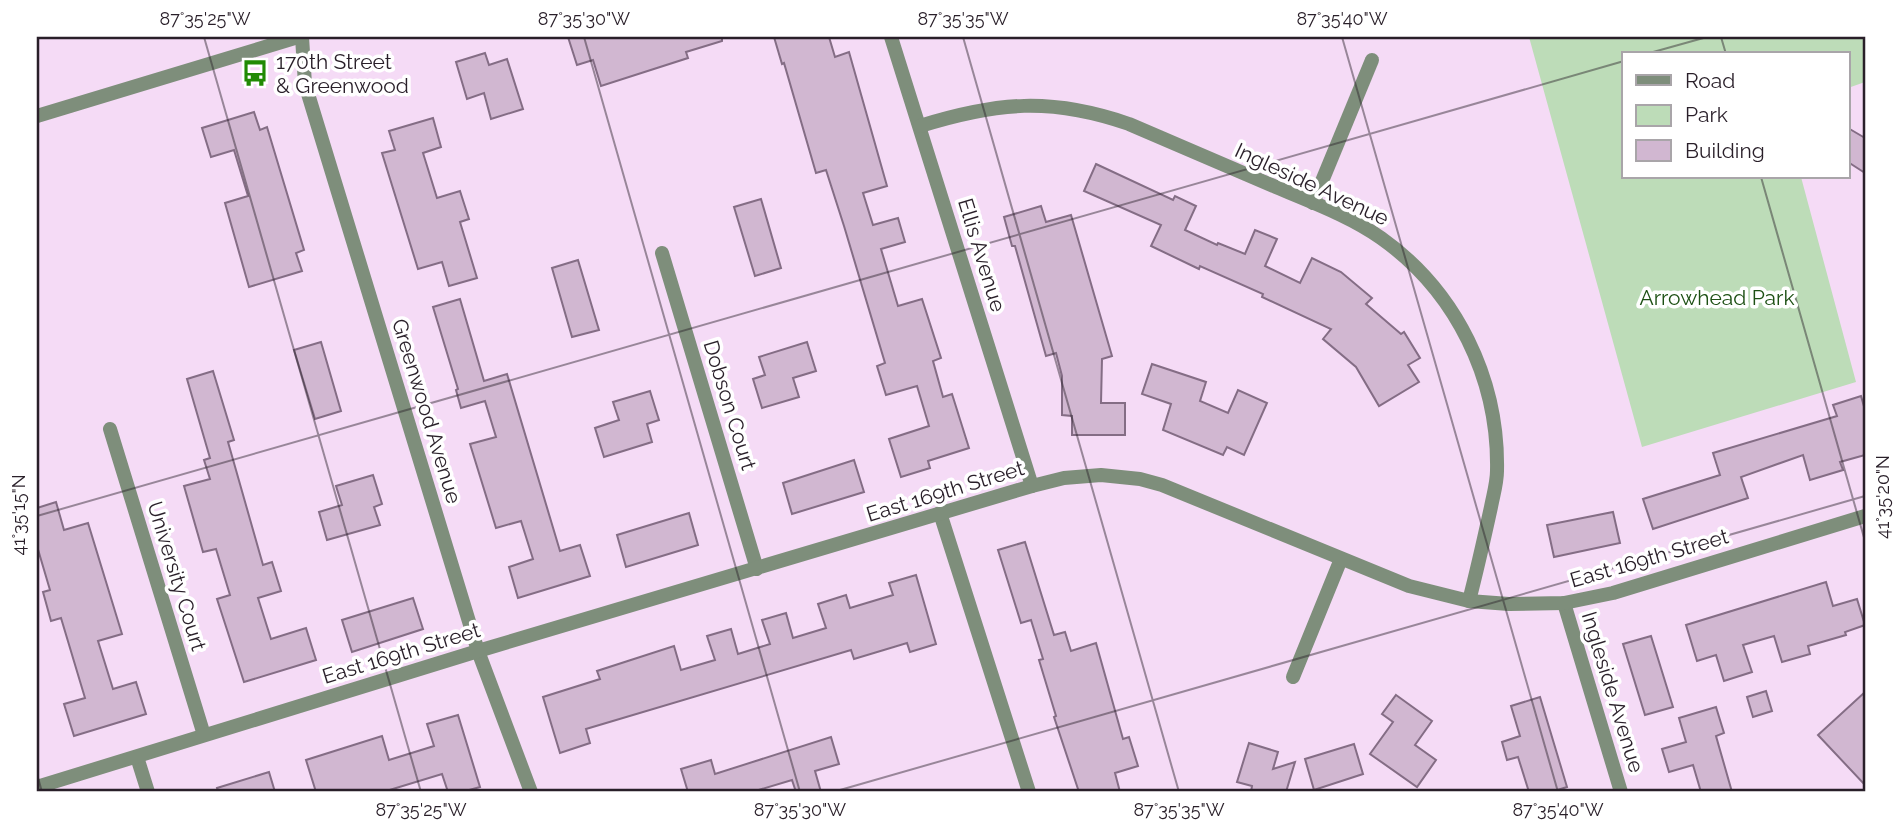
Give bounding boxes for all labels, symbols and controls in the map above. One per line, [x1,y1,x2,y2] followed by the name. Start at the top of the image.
[160,8,251,29] text: 87°35'25"W
[538,8,630,29] text: 87°35'30"W
[917,8,1009,29] text: 87°35'35"W
[1296,8,1388,29] text: 87°35'40"W
[276,49,409,98] place label: 170th Street & Greenwood
[1622,52,1850,178] legend
[240,58,270,88] bus stop icon: 170th Street & Greenwood
[1685,68,1735,93] text: Road
[1685,102,1728,127] text: Park
[1231,137,1393,231] street label: Ingleside Avenue
[1685,138,1765,163] text: Building
[953,195,1011,315] street label: Ellis Avenue
[1639,285,1795,310] park label: Arrowhead Park
[387,316,467,506] street label: Greenwood Avenue
[698,337,762,473] street label: Dobson Court
[863,455,1027,527] street label: East 169th Street
[1872,455,1893,539] text: 41°35'20"N
[8,474,29,556] text: 41°35'15"N
[142,498,212,654] street label: University Court
[1567,523,1731,593] street label: East 169th Street
[1577,609,1649,775] street label: Ingleside Avenue
[319,617,483,689] street label: East 169th Street
[376,799,467,820] text: 87°35'25"W
[754,799,846,820] text: 87°35'30"W
[1133,799,1225,820] text: 87°35'35"W
[1512,799,1604,820] text: 87°35'40"W

